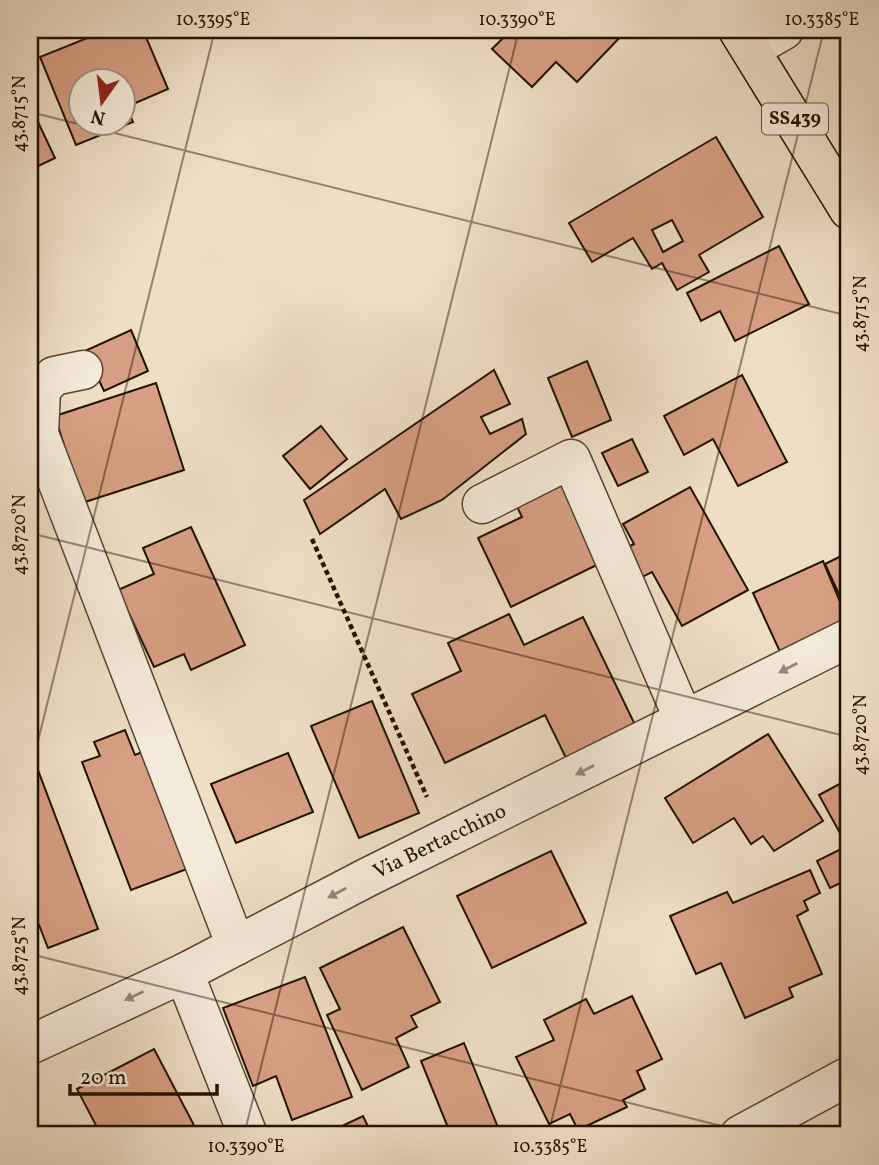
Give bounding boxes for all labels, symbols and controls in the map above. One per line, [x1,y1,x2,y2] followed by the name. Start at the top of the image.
[176,8,251,33] text: 10.3395°E
[478,8,556,33] text: 10.3390°E
[785,8,860,33] text: 10.3385°E
[66,66,136,136] north arrow
[8,75,33,153] text: 43.8715°N
[88,102,108,131] text: N
[762,104,828,134] road number: SS439
[849,275,874,353] text: 43.8715°N
[8,494,33,576] text: 43.8720°N
[778,663,798,674] one-way arrow
[849,694,874,776] text: 43.8720°N
[575,764,595,775] one-way arrow
[369,797,511,887] street label: Via Bertacchino
[327,888,347,899] one-way arrow
[8,916,33,996] text: 43.8725°N
[124,991,145,1002] one-way arrow
[70,1053,217,1097] scale bar
[80,1064,126,1093] text: 20 m
[207,1135,285,1160] text: 10.3390°E
[513,1135,588,1160] text: 10.3385°E

